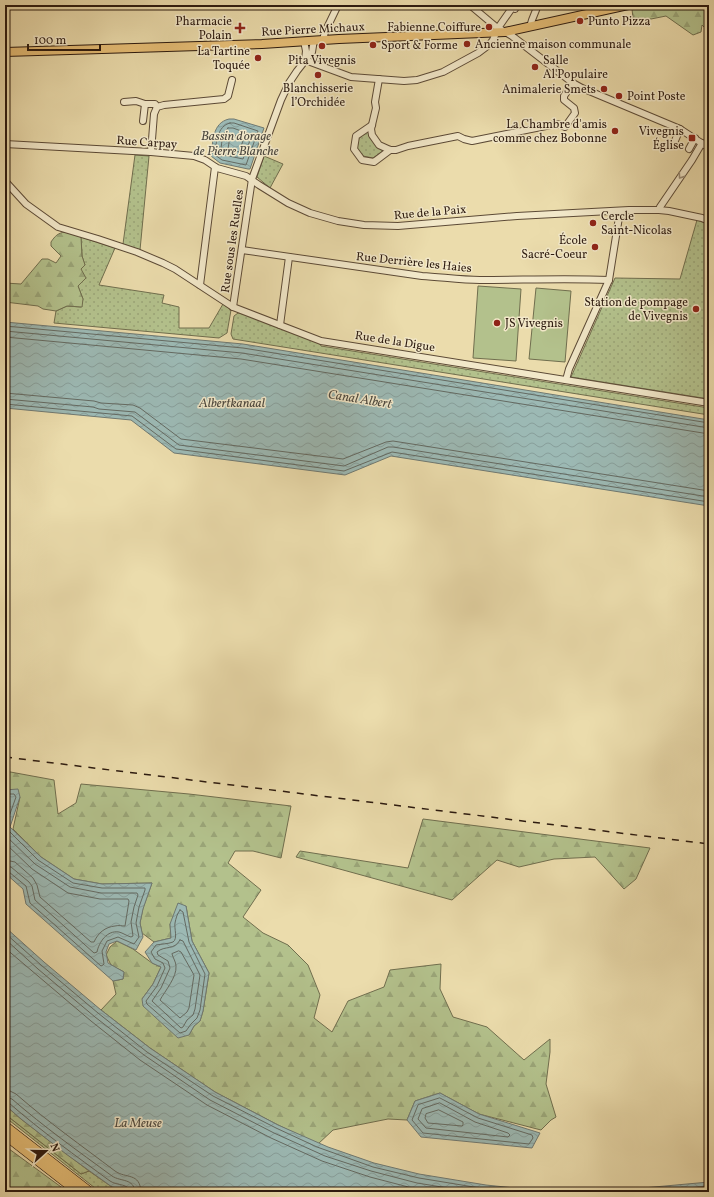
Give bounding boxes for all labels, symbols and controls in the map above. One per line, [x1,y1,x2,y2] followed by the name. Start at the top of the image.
[176,14,232,44] place label: Pharmacie Polain
[588,14,650,30] place label: Punto Pizza
[575,16,585,26] marker: Punto Pizza
[261,19,365,41] street label: Rue Pierre Michaux
[387,20,481,36] place label: Fabienne Coiffure
[484,22,494,32] marker: Fabienne Coiffure
[235,23,245,33] marker: Pharmacie Polain
[28,26,100,52] scale bar
[34,33,67,49] text: 100 m
[475,37,631,53] place label: Ancienne maison communale
[381,38,458,54] place label: Sport & Forme
[462,39,472,49] marker: Ancienne maison communale
[368,40,378,50] marker: Sport & Forme
[317,41,327,51] marker: Pita Vivegnis
[197,44,250,74] place label: La Tartine Toquée
[253,53,263,63] marker: La Tartine Toquée
[288,53,356,69] place label: Pita Vivegnis
[543,53,608,83] place label: Salle Al'Populaire
[530,62,540,72] marker: Salle Al'Populaire
[313,70,323,80] marker: Blanchisserie l’Orchidée
[283,81,353,111] place label: Blanchisserie l’Orchidée
[502,82,596,98] place label: Animalerie Smets
[599,84,609,94] marker: Animalerie Smets
[627,89,686,105] place label: Point Poste
[614,91,624,101] marker: Point Poste
[493,117,607,147] place label: La Chambre d'amis comme chez Bobonne
[639,124,684,154] place label: Vivegnis Église
[610,126,620,136] marker: La Chambre d'amis comme chez Bobonne
[194,128,279,161] water label: Bassin d'orage de Pierre Blanche
[116,133,178,153] street label: Rue Carpay
[687,133,697,143] marker: Vivegnis Église
[678,172,686,179] one-way arrow
[218,188,248,294] street label: Rue sous les Ruelles
[393,202,467,224] street label: Rue de la Paix
[601,209,672,239] place label: Cercle Saint-Nicolas
[588,218,598,228] marker: Cercle Saint-Nicolas
[521,232,587,263] place label: École Sacré-Coeur
[590,242,600,252] marker: École Sacré-Coeur
[355,249,473,277] street label: Rue Derrière les Haies
[584,295,688,325] place label: Station de pompage de Vivegnis
[691,304,701,314] marker: Station de pompage de Vivegnis
[505,316,563,332] place label: JS Vivegnis
[492,318,502,328] marker: JS Vivegnis
[354,328,436,356] street label: Rue de la Digue
[326,386,394,414] water label: Canal Albert
[198,395,266,413] water label: Albertkanaal
[114,1115,162,1133] water label: La Meuse
[26,1131,66,1171] north arrow
[46,1142,62,1154] text: N

